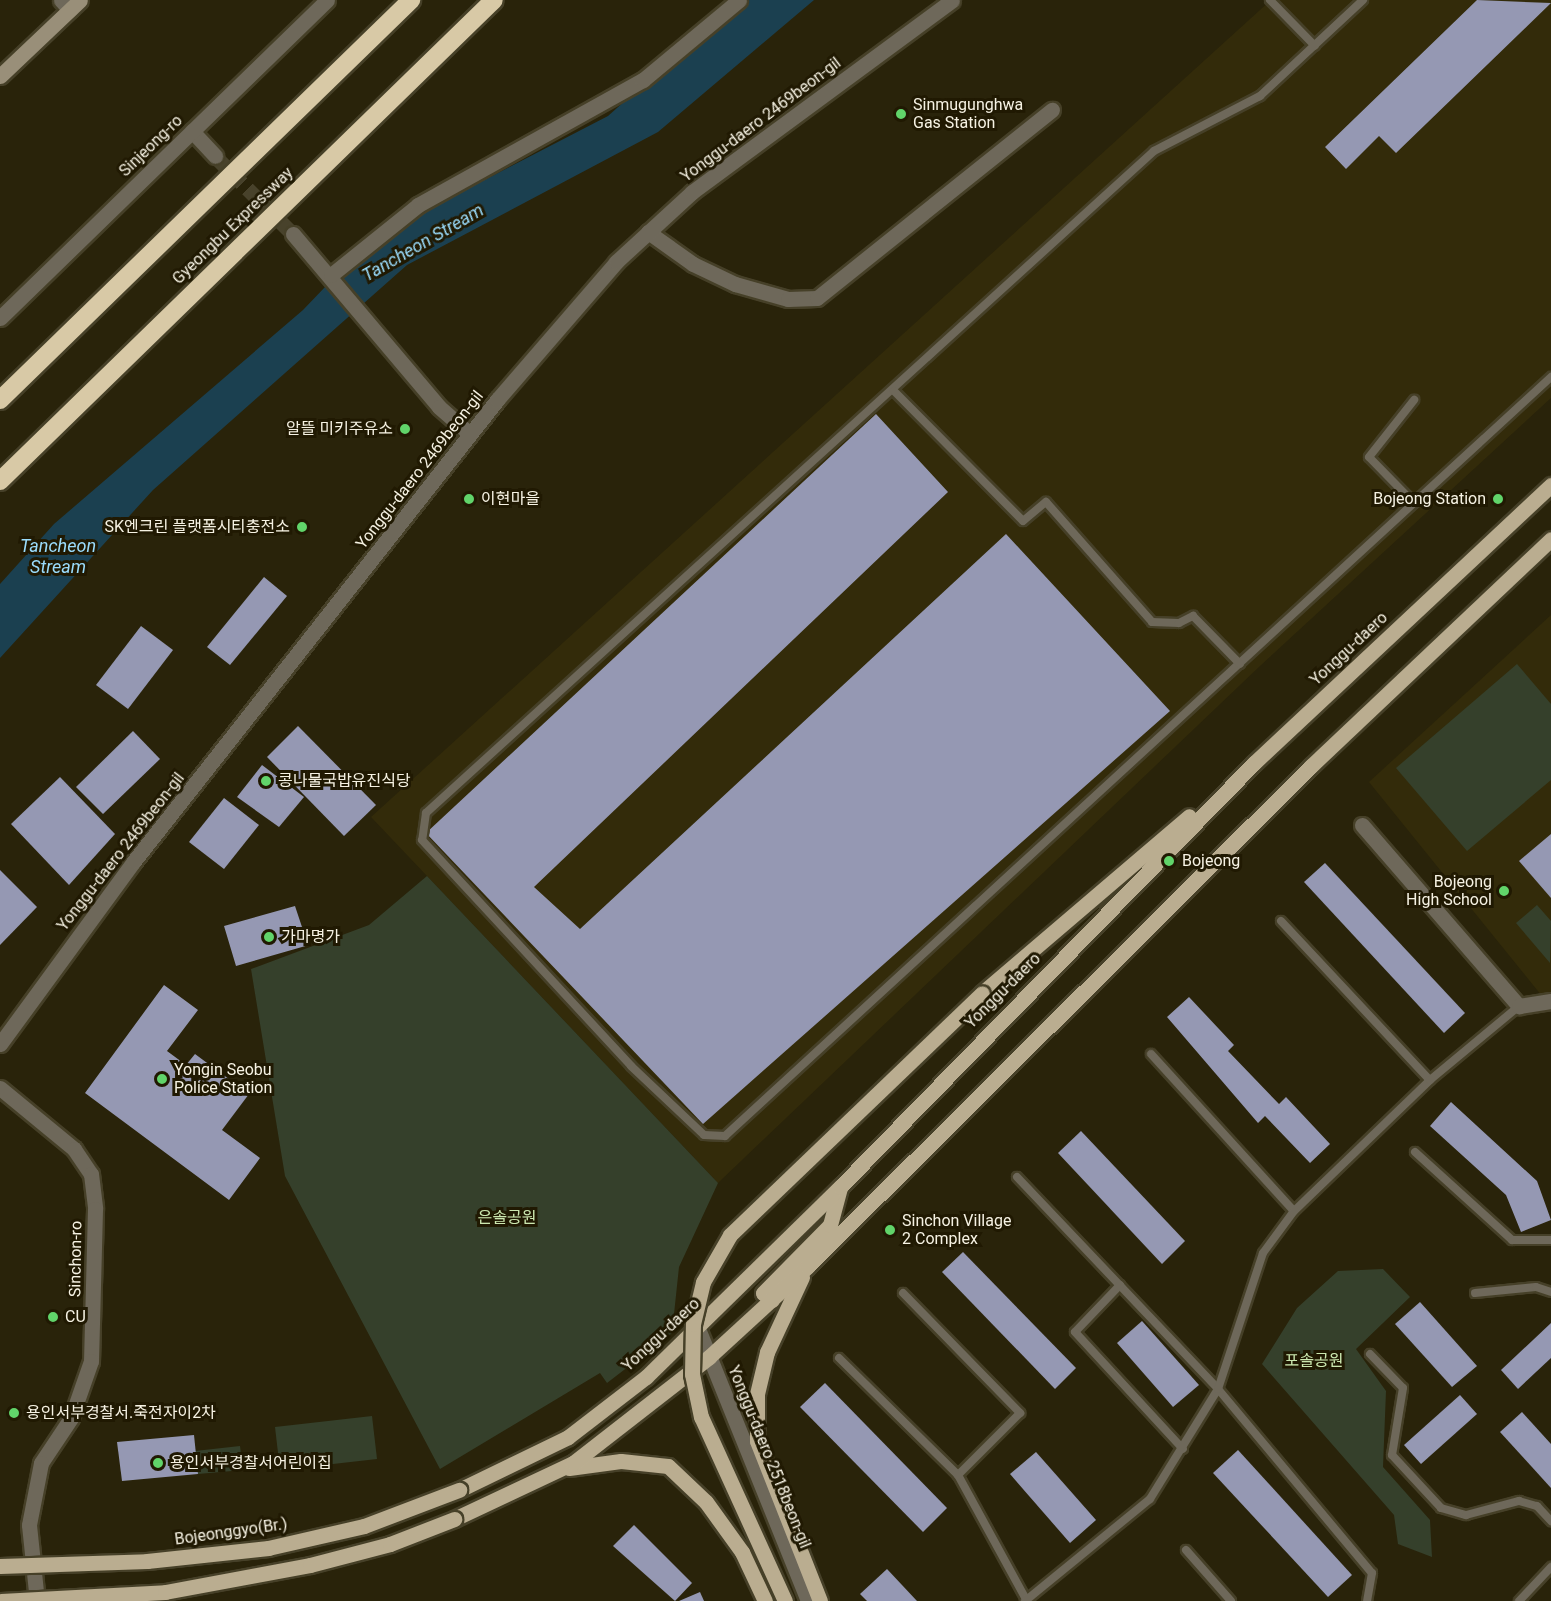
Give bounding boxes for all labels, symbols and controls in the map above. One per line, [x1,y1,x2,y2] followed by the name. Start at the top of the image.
[677,54,845,186] street label: Yonggu-daero 2469beon-gil
[913,95,1023,133] place label: Sinmugunghwa Gas Station
[894,107,908,121] marker: Sinmugunghwa Gas Station
[115,111,187,181] street label: Sinjeong-ro
[169,164,297,288] street label: Gyeongbu Expressway
[358,200,488,286] water label: Tancheon Stream
[352,387,488,553] street label: Yonggu-daero 2469beon-gil
[286,419,393,439] place label: 알뜰 미키주유소
[398,422,412,436] marker: 알뜰 미키주유소
[481,489,540,509] place label: 이현마을
[1373,489,1486,509] place label: Bojeong Station
[462,492,476,506] marker: 이현마을
[1491,492,1505,506] marker: Bojeong Station
[105,517,290,537] place label: SK엔크린 플랫폼시티충전소
[295,520,309,534] marker: SK엔크린 플랫폼시티충전소
[20,536,96,578] water label: Tancheon Stream
[1306,608,1392,690] street label: Yonggu-daero
[53,769,189,935] street label: Yonggu-daero 2469beon-gil
[278,771,410,791] place label: 콩나물국밥유진식당
[259,774,273,788] marker: 콩나물국밥유진식당
[1182,851,1240,871] place label: Bojeong
[1160,852,1178,870] marker: Bojeong
[1406,872,1492,910] place label: Bojeong High School
[1497,884,1511,898] marker: Bojeong High School
[281,927,340,947] place label: 가마명가
[262,930,276,944] marker: 가마명가
[961,949,1045,1033] street label: Yonggu-daero
[174,1060,272,1098] place label: Yongin Seobu Police Station
[155,1072,169,1086] marker: Yongin Seobu Police Station
[478,1208,536,1228] park label: 은솔공원
[902,1211,1011,1249] place label: Sinchon Village 2 Complex
[66,1221,86,1297] street label: Sinchon-ro
[883,1223,897,1237] marker: Sinchon Village 2 Complex
[618,1294,704,1376] street label: Yonggu-daero
[65,1307,86,1327] place label: CU
[46,1310,60,1324] marker: CU
[1285,1351,1343,1371] park label: 포솔공원
[723,1363,815,1551] street label: Yonggu-daero 2518beon-gil
[26,1403,216,1423] place label: 용인서부경찰서.죽전자이2차
[7,1406,21,1420] marker: 용인서부경찰서.죽전자이2차
[170,1453,332,1473] place label: 용인서부경찰서어린이집
[151,1456,165,1470] marker: 용인서부경찰서어린이집
[173,1515,289,1549] street label: Bojeonggyo(Br.)

